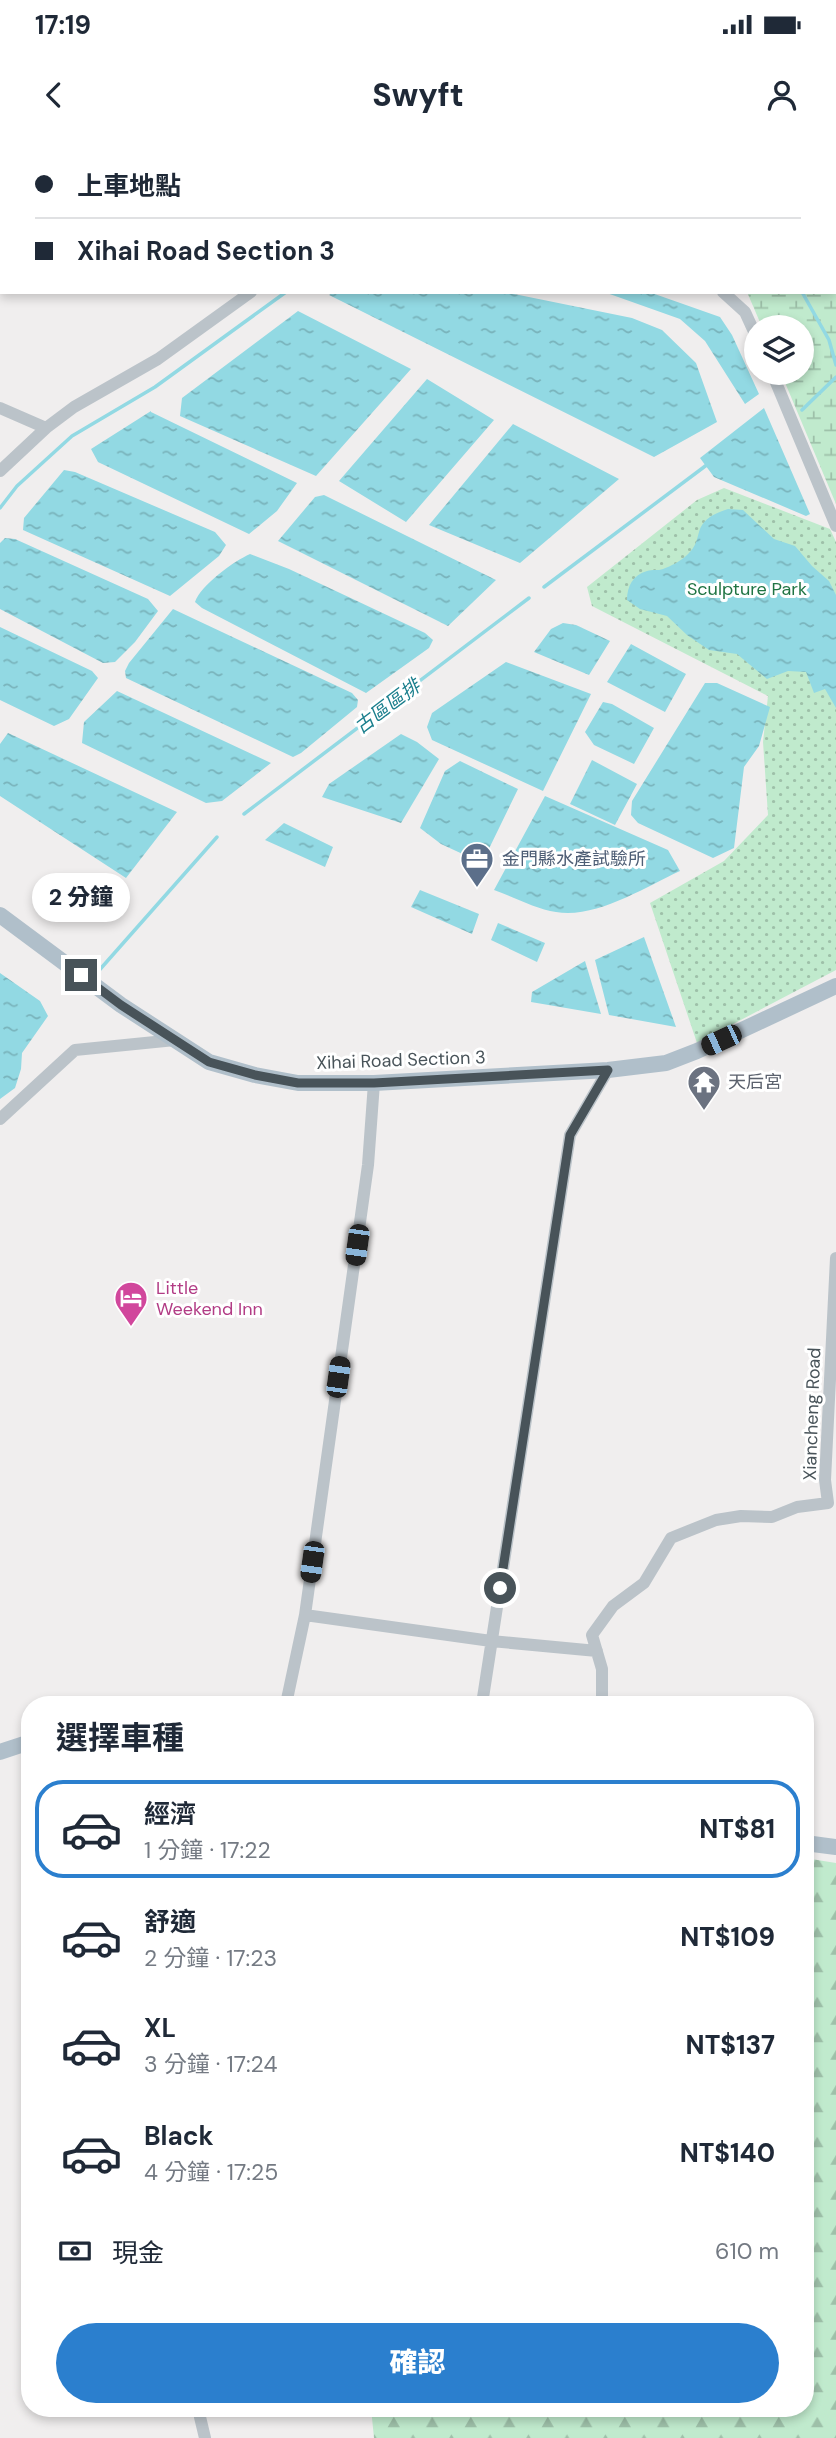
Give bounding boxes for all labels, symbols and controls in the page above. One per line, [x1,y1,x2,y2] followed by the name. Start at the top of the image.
[35,8,91,42] text: 17:19
[372,74,464,116] text: Swyft
[35,76,73,114] icon: back
[763,76,801,114] icon: person
[77,169,181,203] text: 上車地點
[77,234,335,268] text: Xihai Road Section 3
[744,315,814,385] map controls
[744,315,814,385] button: layers
[687,577,807,601] park label: Sculpture Park
[349,672,428,739] water label: 古區區排
[458,840,496,889] office icon: 金門縣水產試驗所
[502,847,646,871] place label: 金門縣水產試驗所
[32,874,130,922] callout: 2 分鐘
[49,882,113,912] text: 2 分鐘
[65,959,97,991] route end
[698,1022,745,1058] car
[316,1045,486,1075] street label: Xihai Road Section 3
[685,1063,723,1112] temple icon: 天后宮
[728,1070,782,1094] place label: 天后宮
[344,1223,371,1267] car
[156,1276,263,1321] place label: Little Weekend Inn
[112,1279,150,1328] hotel icon: Little Weekend Inn
[798,1347,826,1481] street label: Xiancheng Road
[325,1355,352,1399] car
[299,1540,326,1584] car
[484,1572,516,1604] route start
[56,1717,184,1759] text: 選擇車種
[144,1797,196,1831] text: 經濟
[60,1798,123,1861] icon: car
[699,1812,775,1846] text: NT$81
[144,1835,271,1865] text: 1 分鐘 · 17:22
[144,1905,196,1939] text: 舒適
[60,1906,123,1969] icon: car
[680,1920,775,1954] text: NT$109
[144,1943,277,1973] text: 2 分鐘 · 17:23
[144,2011,176,2045] text: XL
[60,2014,123,2077] icon: car
[686,2028,775,2062] text: NT$137
[144,2049,277,2079] text: 3 分鐘 · 17:24
[144,2119,214,2153] text: Black
[60,2122,123,2185] icon: car
[680,2136,775,2170] text: NT$140
[144,2157,278,2187] text: 4 分鐘 · 17:25
[56,2232,94,2270] icon: cash
[112,2236,164,2270] text: 現金
[715,2236,779,2266] text: 610 m
[56,2323,779,2403] button: 確認

